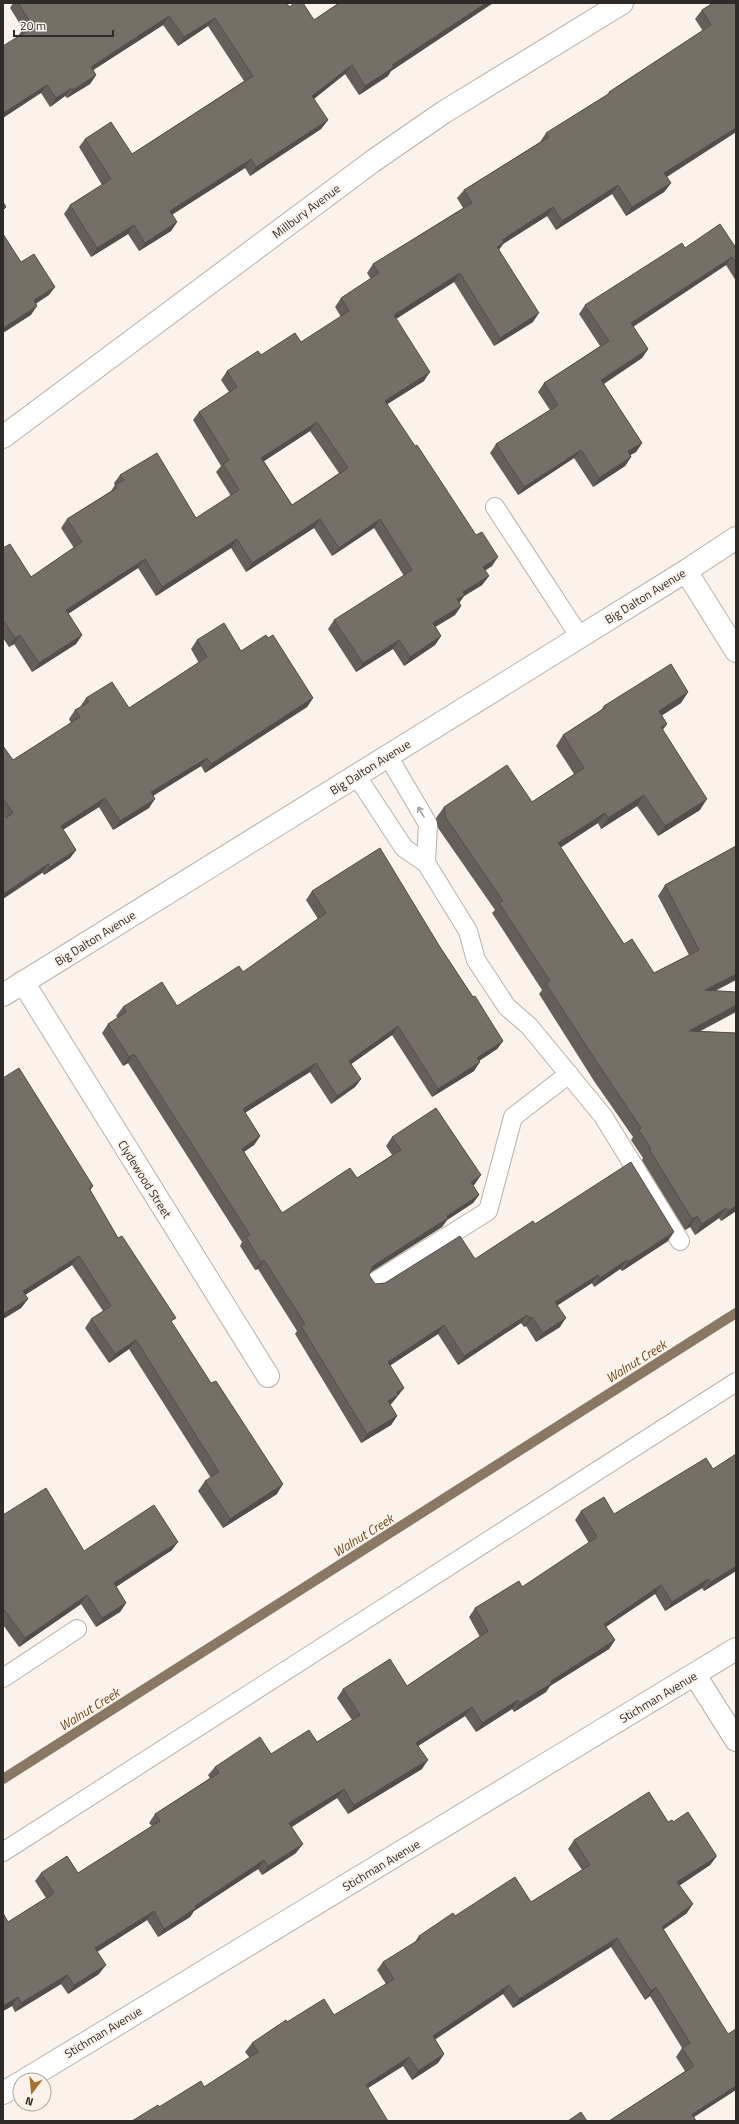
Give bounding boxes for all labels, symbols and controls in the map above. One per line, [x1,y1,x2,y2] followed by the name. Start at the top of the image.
[14,12,113,38] scale bar
[20,16,46,35] text: 20 m
[268,179,344,243] street label: Millbury Avenue
[601,563,689,629] street label: Big Dalton Avenue
[326,734,414,800] street label: Big Dalton Avenue
[417,806,425,818] one-way arrow
[51,905,139,971] street label: Big Dalton Avenue
[113,1136,177,1222] street label: Clydewood Street
[602,1333,672,1388] water label: Walnut Creek
[329,1507,399,1562] water label: Walnut Creek
[616,1666,700,1728] street label: Stichman Avenue
[55,1681,125,1736] water label: Walnut Creek
[339,1834,423,1896] street label: Stichman Avenue
[61,2001,145,2063] street label: Stichman Avenue
[12,2072,52,2112] north arrow
[23,2093,35,2110] text: N

